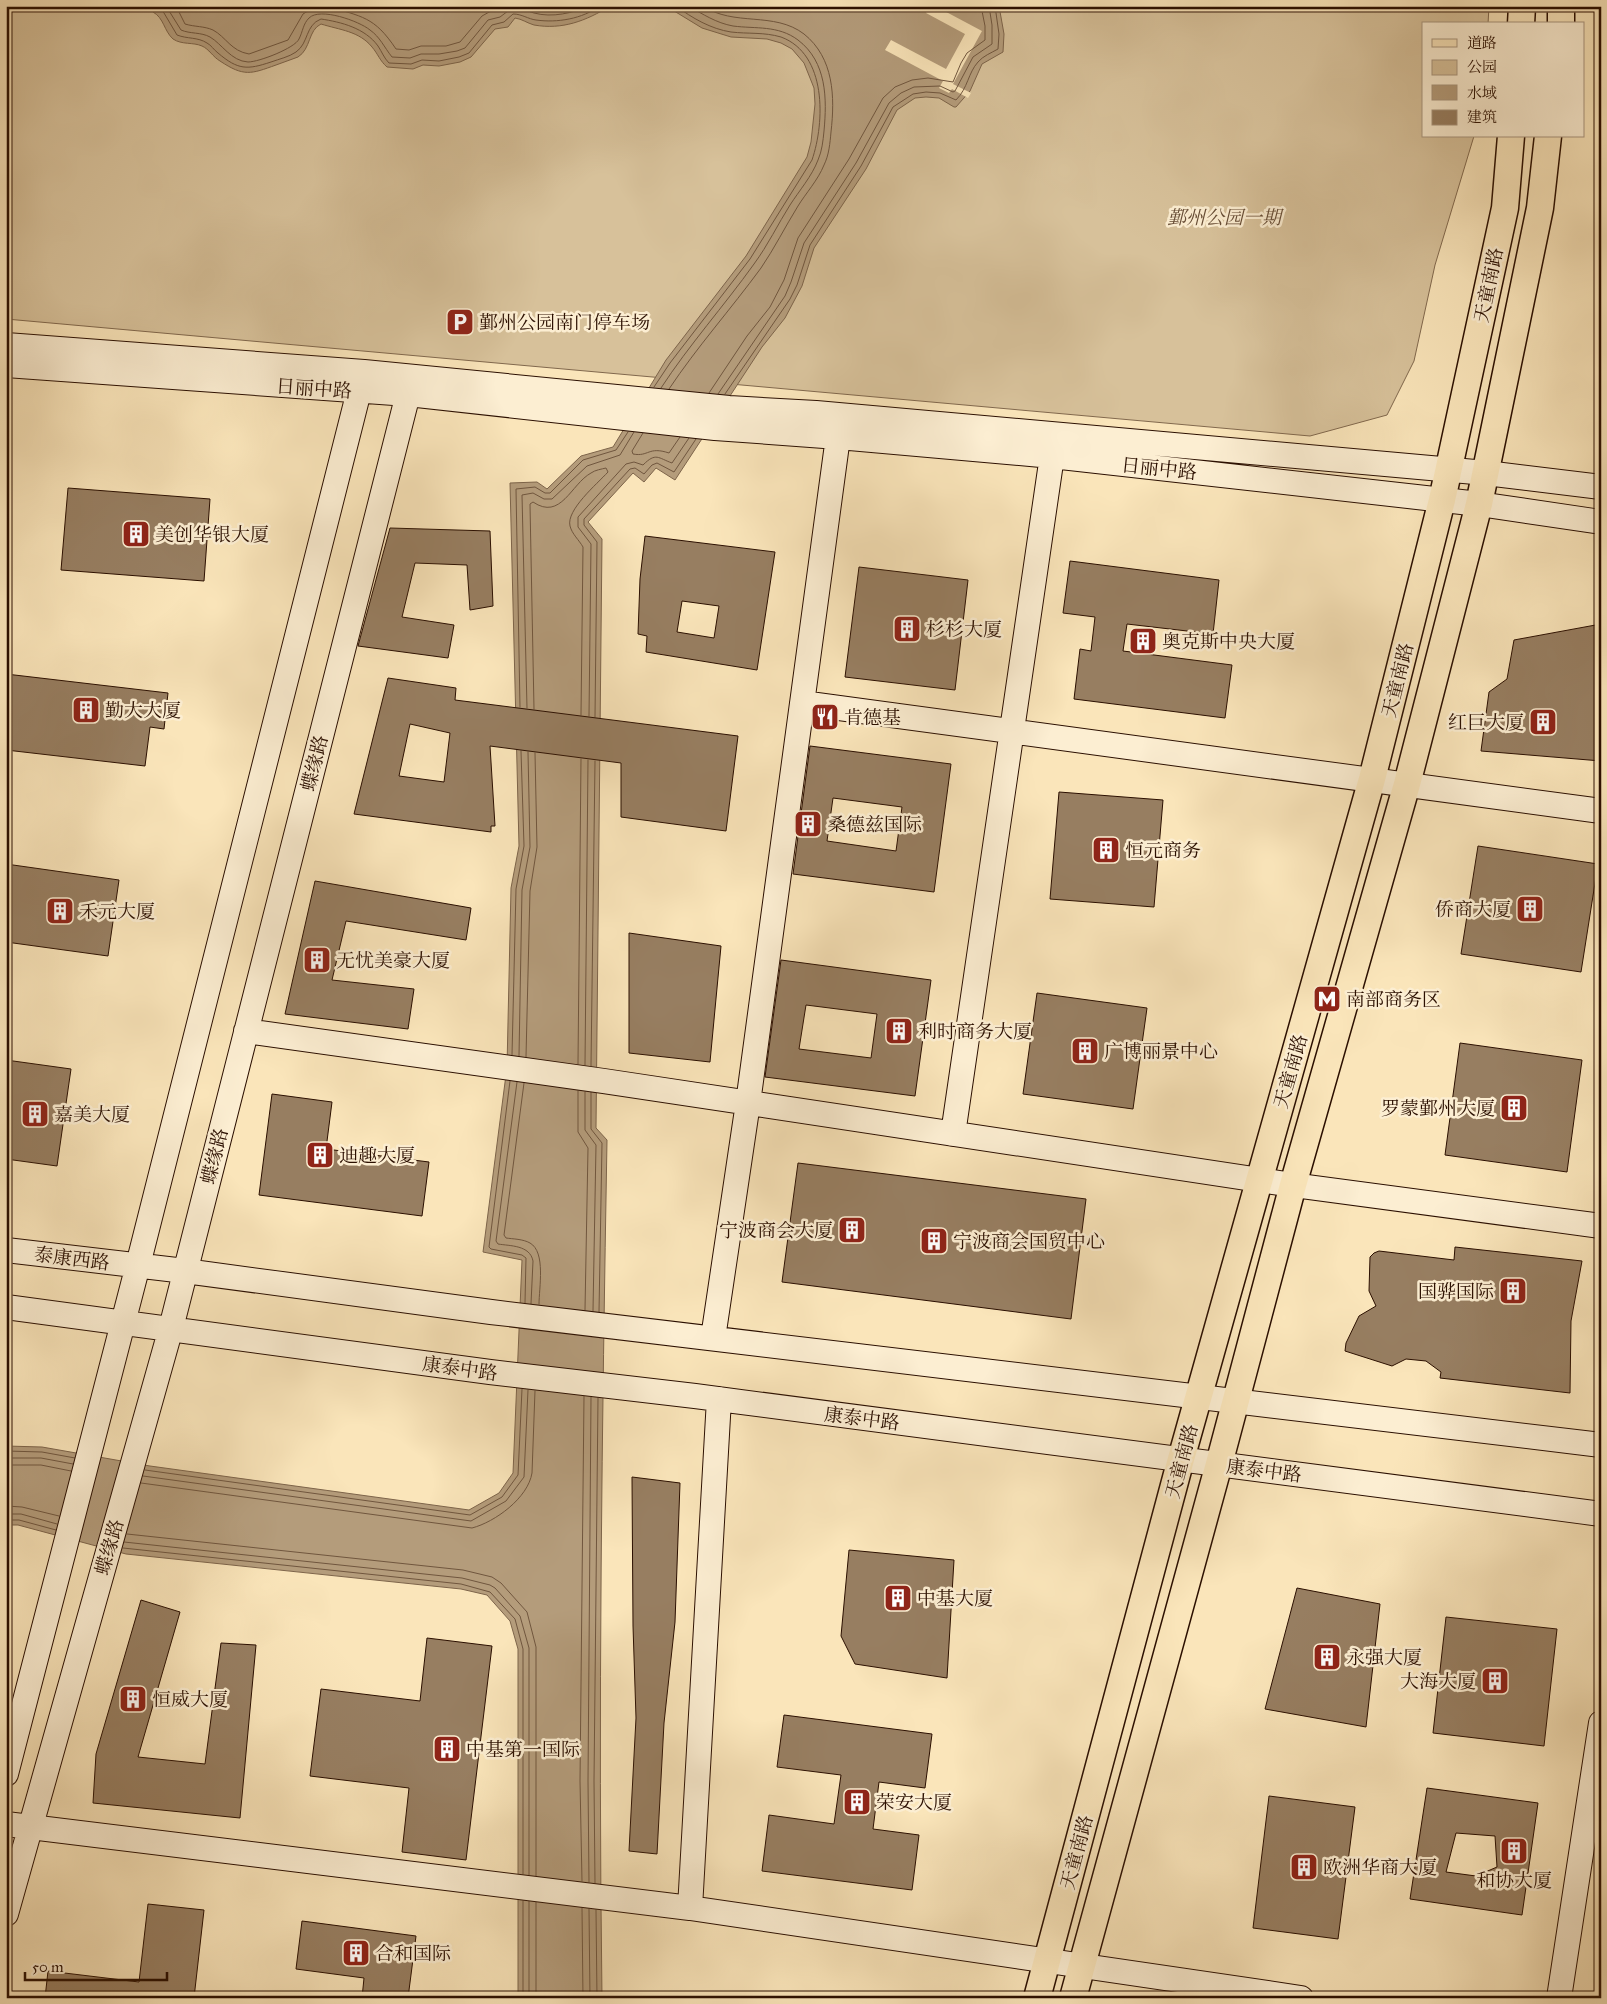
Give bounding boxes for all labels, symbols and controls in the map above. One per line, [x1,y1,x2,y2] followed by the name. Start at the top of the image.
[1422,22,1584,138] legend
[1467,34,1497,52] text: 道路
[1467,58,1497,76] text: 公园
[1467,84,1497,102] text: 水域
[1467,108,1497,126] text: 建筑
[1167,206,1284,229] park label: 鄞州公园一期
[1469,246,1508,325] street label: 天童南路
[445,307,475,337] parking icon: 鄞州公园南门停车场
[479,311,650,334] place label: 鄞州公园南门停车场
[275,374,353,403] street label: 日丽中路
[1120,453,1198,484] street label: 日丽中路
[121,519,151,549] building icon: 美创华银大厦
[155,523,269,546] place label: 美创华银大厦
[892,614,922,644] building icon: 杉杉大厦
[926,618,1002,641] place label: 杉杉大厦
[1128,626,1158,656] building icon: 奥克斯中央大厦
[1162,630,1295,653] place label: 奥克斯中央大厦
[1377,640,1418,720] street label: 天童南路
[71,695,101,725] building icon: 勤大大厦
[105,699,181,722] place label: 勤大大厦
[810,702,840,732] restaurant icon: 肯德基
[844,706,901,729] place label: 肯德基
[1528,707,1558,737] building icon: 红巨大厦
[1448,711,1524,734] place label: 红巨大厦
[296,733,333,794] street label: 蝶缘路
[793,809,823,839] building icon: 桑德兹国际
[827,813,922,836] place label: 桑德兹国际
[1091,835,1121,865] building icon: 恒元商务
[1125,839,1201,862] place label: 恒元商务
[1515,894,1545,924] building icon: 侨商大厦
[45,896,75,926] building icon: 禾元大厦
[1435,898,1511,921] place label: 侨商大厦
[79,900,155,923] place label: 禾元大厦
[302,945,332,975] building icon: 无忧美豪大厦
[336,949,450,972] place label: 无忧美豪大厦
[1312,984,1342,1014] metro station icon: 南部商务区
[1346,988,1441,1011] place label: 南部商务区
[884,1016,914,1046] building icon: 利时商务大厦
[918,1020,1032,1043] place label: 利时商务大厦
[1269,1031,1312,1111] street label: 天童南路
[1070,1036,1100,1066] building icon: 广博丽景中心
[1104,1040,1218,1063] place label: 广博丽景中心
[1499,1093,1529,1123] building icon: 罗蒙鄞州大厦
[1381,1097,1495,1120] place label: 罗蒙鄞州大厦
[20,1099,50,1129] building icon: 嘉美大厦
[54,1103,130,1126] place label: 嘉美大厦
[196,1126,233,1187] street label: 蝶缘路
[305,1140,335,1170] building icon: 迪趣大厦
[339,1144,415,1167] place label: 迪趣大厦
[837,1215,867,1245] building icon: 宁波商会大厦
[719,1219,833,1242] place label: 宁波商会大厦
[919,1226,949,1256] building icon: 宁波商会国贸中心
[953,1230,1105,1253] place label: 宁波商会国贸中心
[33,1242,111,1275] street label: 泰康西路
[1498,1276,1528,1306] building icon: 国骅国际
[1418,1280,1494,1303] place label: 国骅国际
[421,1352,499,1385] street label: 康泰中路
[823,1402,901,1435] street label: 康泰中路
[1161,1421,1202,1501] street label: 天童南路
[1225,1454,1303,1487] street label: 康泰中路
[91,1517,128,1578] street label: 蝶缘路
[883,1583,913,1613] building icon: 中基大厦
[917,1587,993,1610] place label: 中基大厦
[1312,1642,1342,1672] building icon: 永强大厦
[1346,1646,1422,1669] place label: 永强大厦
[1480,1666,1510,1696] building icon: 大海大厦
[1400,1670,1476,1693] place label: 大海大厦
[118,1684,148,1714] building icon: 恒威大厦
[152,1688,228,1711] place label: 恒威大厦
[432,1734,462,1764] building icon: 中基第一国际
[466,1738,580,1761] place label: 中基第一国际
[842,1787,872,1817] building icon: 荣安大厦
[876,1791,952,1814] place label: 荣安大厦
[1056,1812,1097,1892] street label: 天童南路
[1499,1836,1529,1866] building icon: 和协大厦
[1289,1852,1319,1882] building icon: 欧洲华商大厦
[1323,1856,1437,1879] place label: 欧洲华商大厦
[1476,1869,1552,1892] place label: 和协大厦
[341,1938,371,1968] building icon: 合和国际
[375,1942,451,1965] place label: 合和国际
[25,1949,168,1981] scale bar
[32,1958,64,1976] text: 50 m

